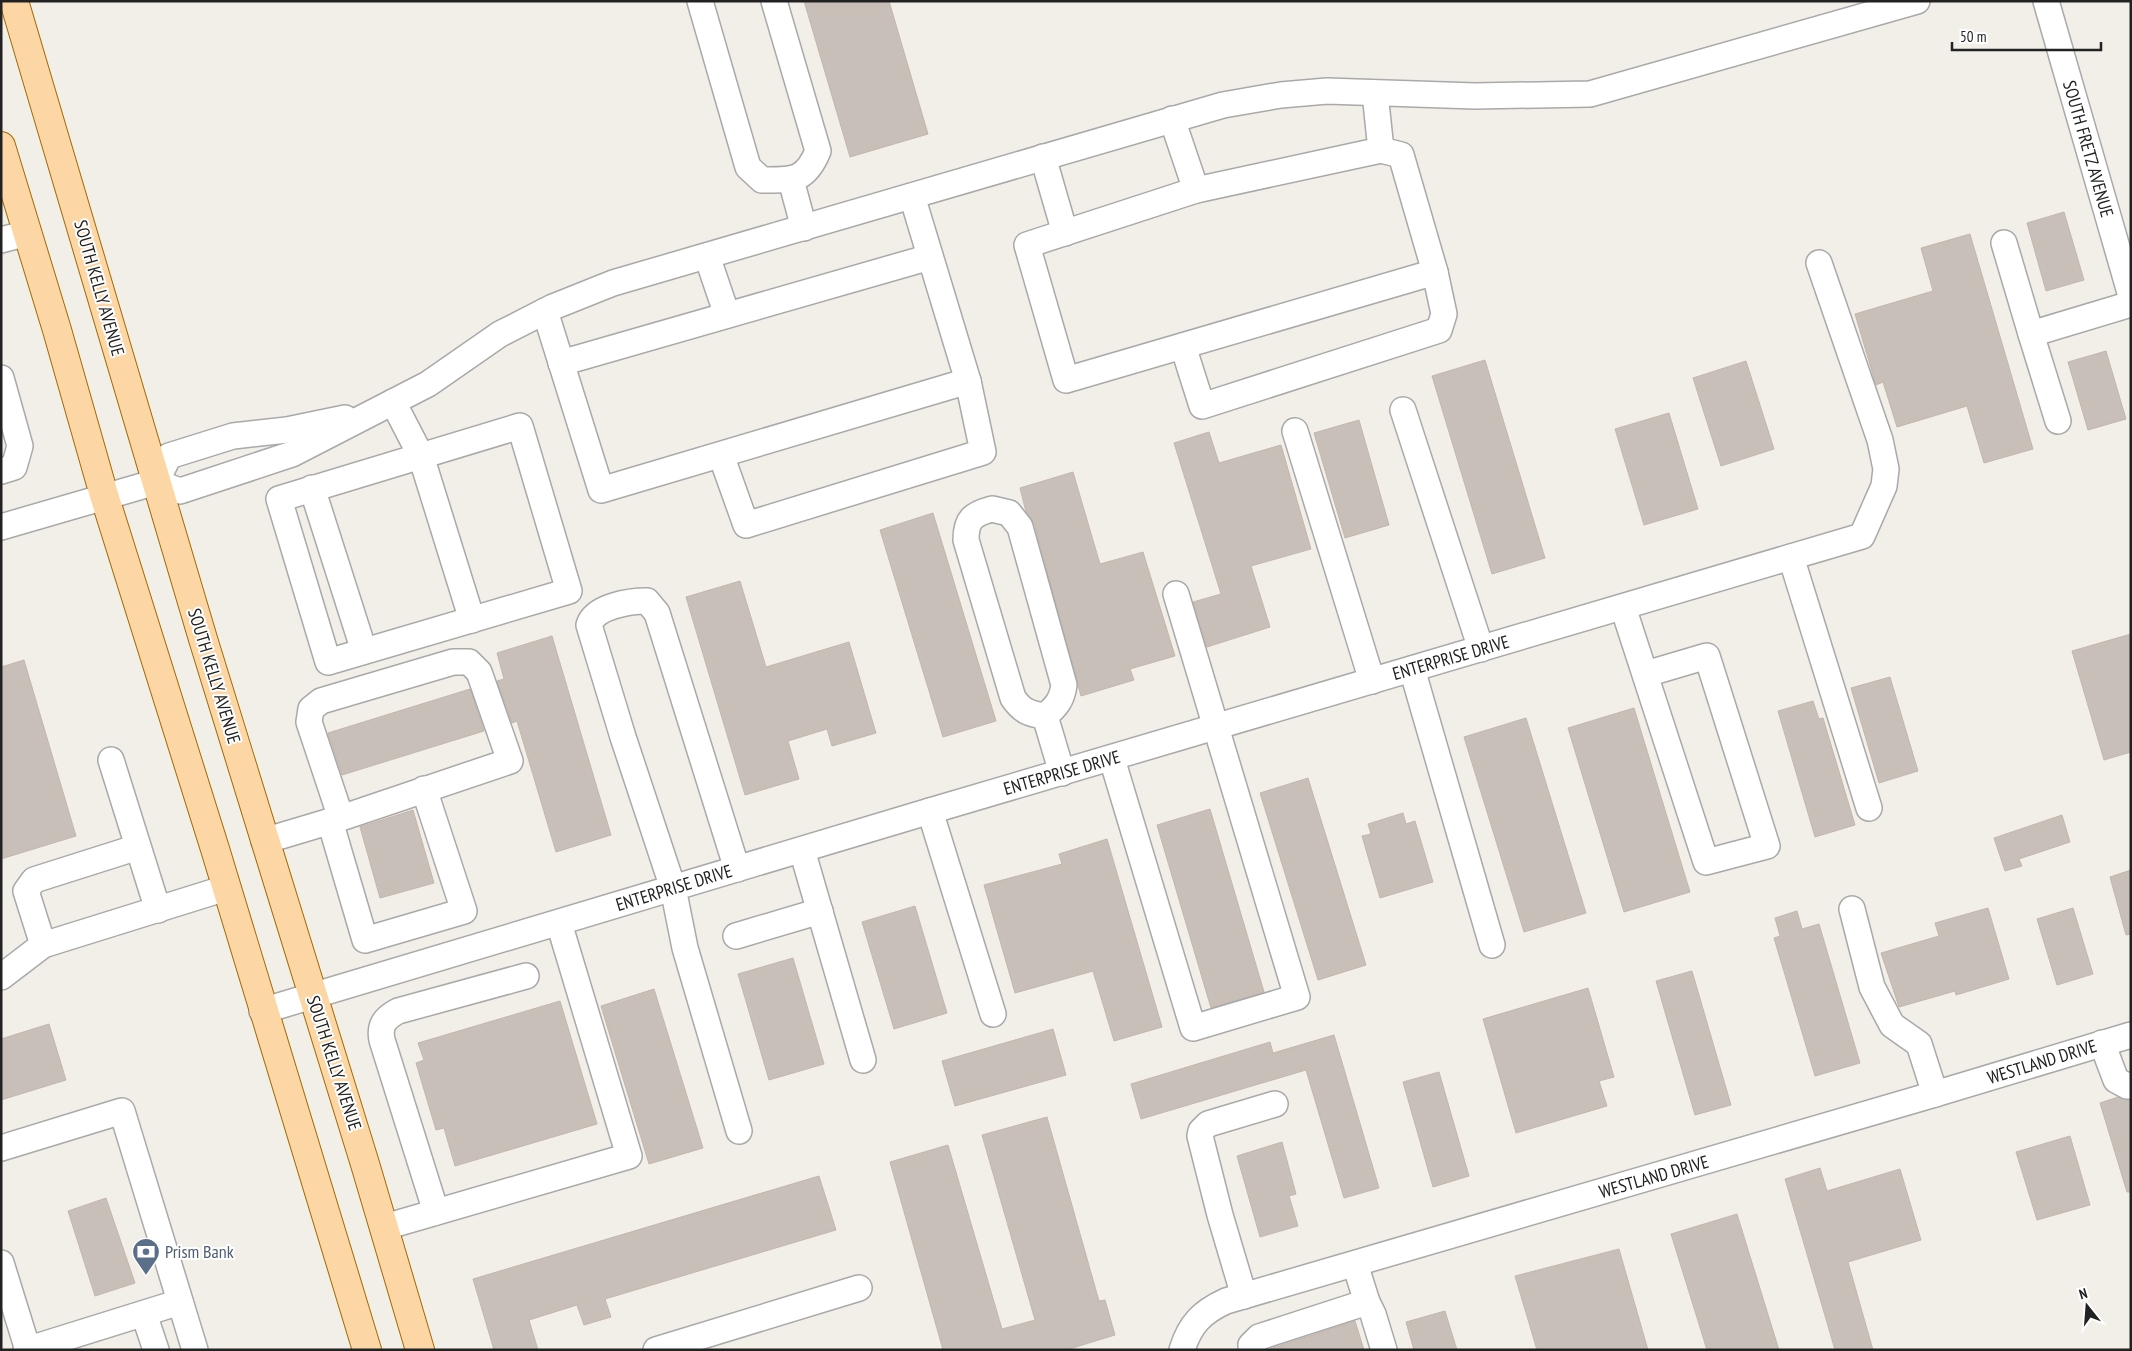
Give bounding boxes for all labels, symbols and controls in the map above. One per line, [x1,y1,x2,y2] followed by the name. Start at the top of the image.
[1952,20,2101,52] scale bar
[1960,27,1986,46] text: 50 m
[2058,78,2119,220] street label: SOUTH FRETZ AVENUE
[69,217,130,358] street label: SOUTH KELLY AVENUE
[183,605,246,746] street label: SOUTH KELLY AVENUE
[1390,630,1512,685] street label: ENTERPRISE DRIVE
[1001,745,1123,800] street label: ENTERPRISE DRIVE
[613,859,735,916] street label: ENTERPRISE DRIVE
[302,993,367,1133] street label: SOUTH KELLY AVENUE
[1984,1034,2099,1089] street label: WESTLAND DRIVE
[1596,1150,1711,1203] street label: WESTLAND DRIVE
[131,1237,161,1276] bank icon: Prism Bank
[165,1240,234,1263] place label: Prism Bank
[2062,1281,2112,1331] north arrow
[2077,1284,2089,1303] text: N

